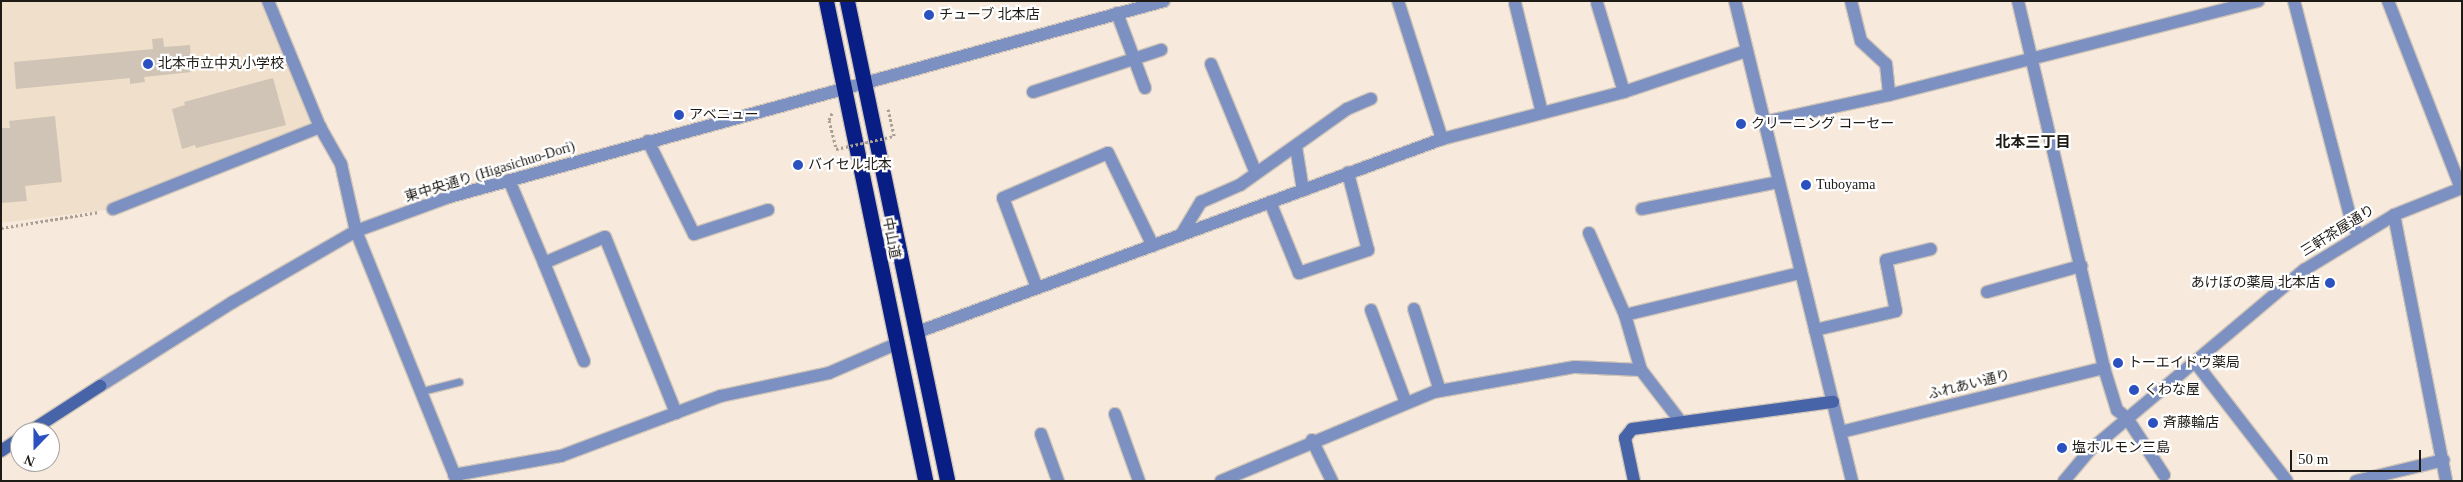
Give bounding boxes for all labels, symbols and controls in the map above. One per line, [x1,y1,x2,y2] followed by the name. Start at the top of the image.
[939,7,1040,23] place label: チューブ 北本店
[923,9,935,21] marker: チューブ 北本店
[158,56,284,72] place label: 北本市立中丸小学校
[142,58,154,70] marker: 北本市立中丸小学校
[689,107,759,123] place label: アベニュー
[673,109,685,121] marker: アベニュー
[1751,116,1894,132] place label: クリーニング コーセー
[1735,118,1747,130] marker: クリーニング コーセー
[1996,134,2070,152] district label: 北本三丁目
[403,138,577,206] street label: 東中央通り (Higasichuo-Dori)
[808,157,892,173] place label: バイセル北本
[792,159,804,171] marker: バイセル北本
[1816,177,1875,193] place label: Tuboyama
[1800,179,1812,191] marker: Tuboyama
[2298,202,2378,260] street label: 三軒茶屋通り
[879,216,903,260] street label: 中山道
[2191,275,2320,291] place label: あけぼの薬局 北本店
[2324,277,2336,289] marker: あけぼの薬局 北本店
[2128,355,2240,371] place label: トーエイドウ薬局
[2112,357,2124,369] marker: トーエイドウ薬局
[1926,367,2012,403] street label: ふれあい通り
[2144,382,2200,398] place label: くわな屋
[2128,384,2140,396] marker: くわな屋
[2163,415,2219,431] place label: 斉藤輪店
[2147,417,2159,429] marker: 斉藤輪店
[10,422,60,472] north arrow
[2072,440,2170,456] place label: 塩ホルモン三島
[2293,440,2424,472] scale bar
[2056,442,2068,454] marker: 塩ホルモン三島
[2298,451,2328,467] text: 50 m
[22,452,37,469] text: N

